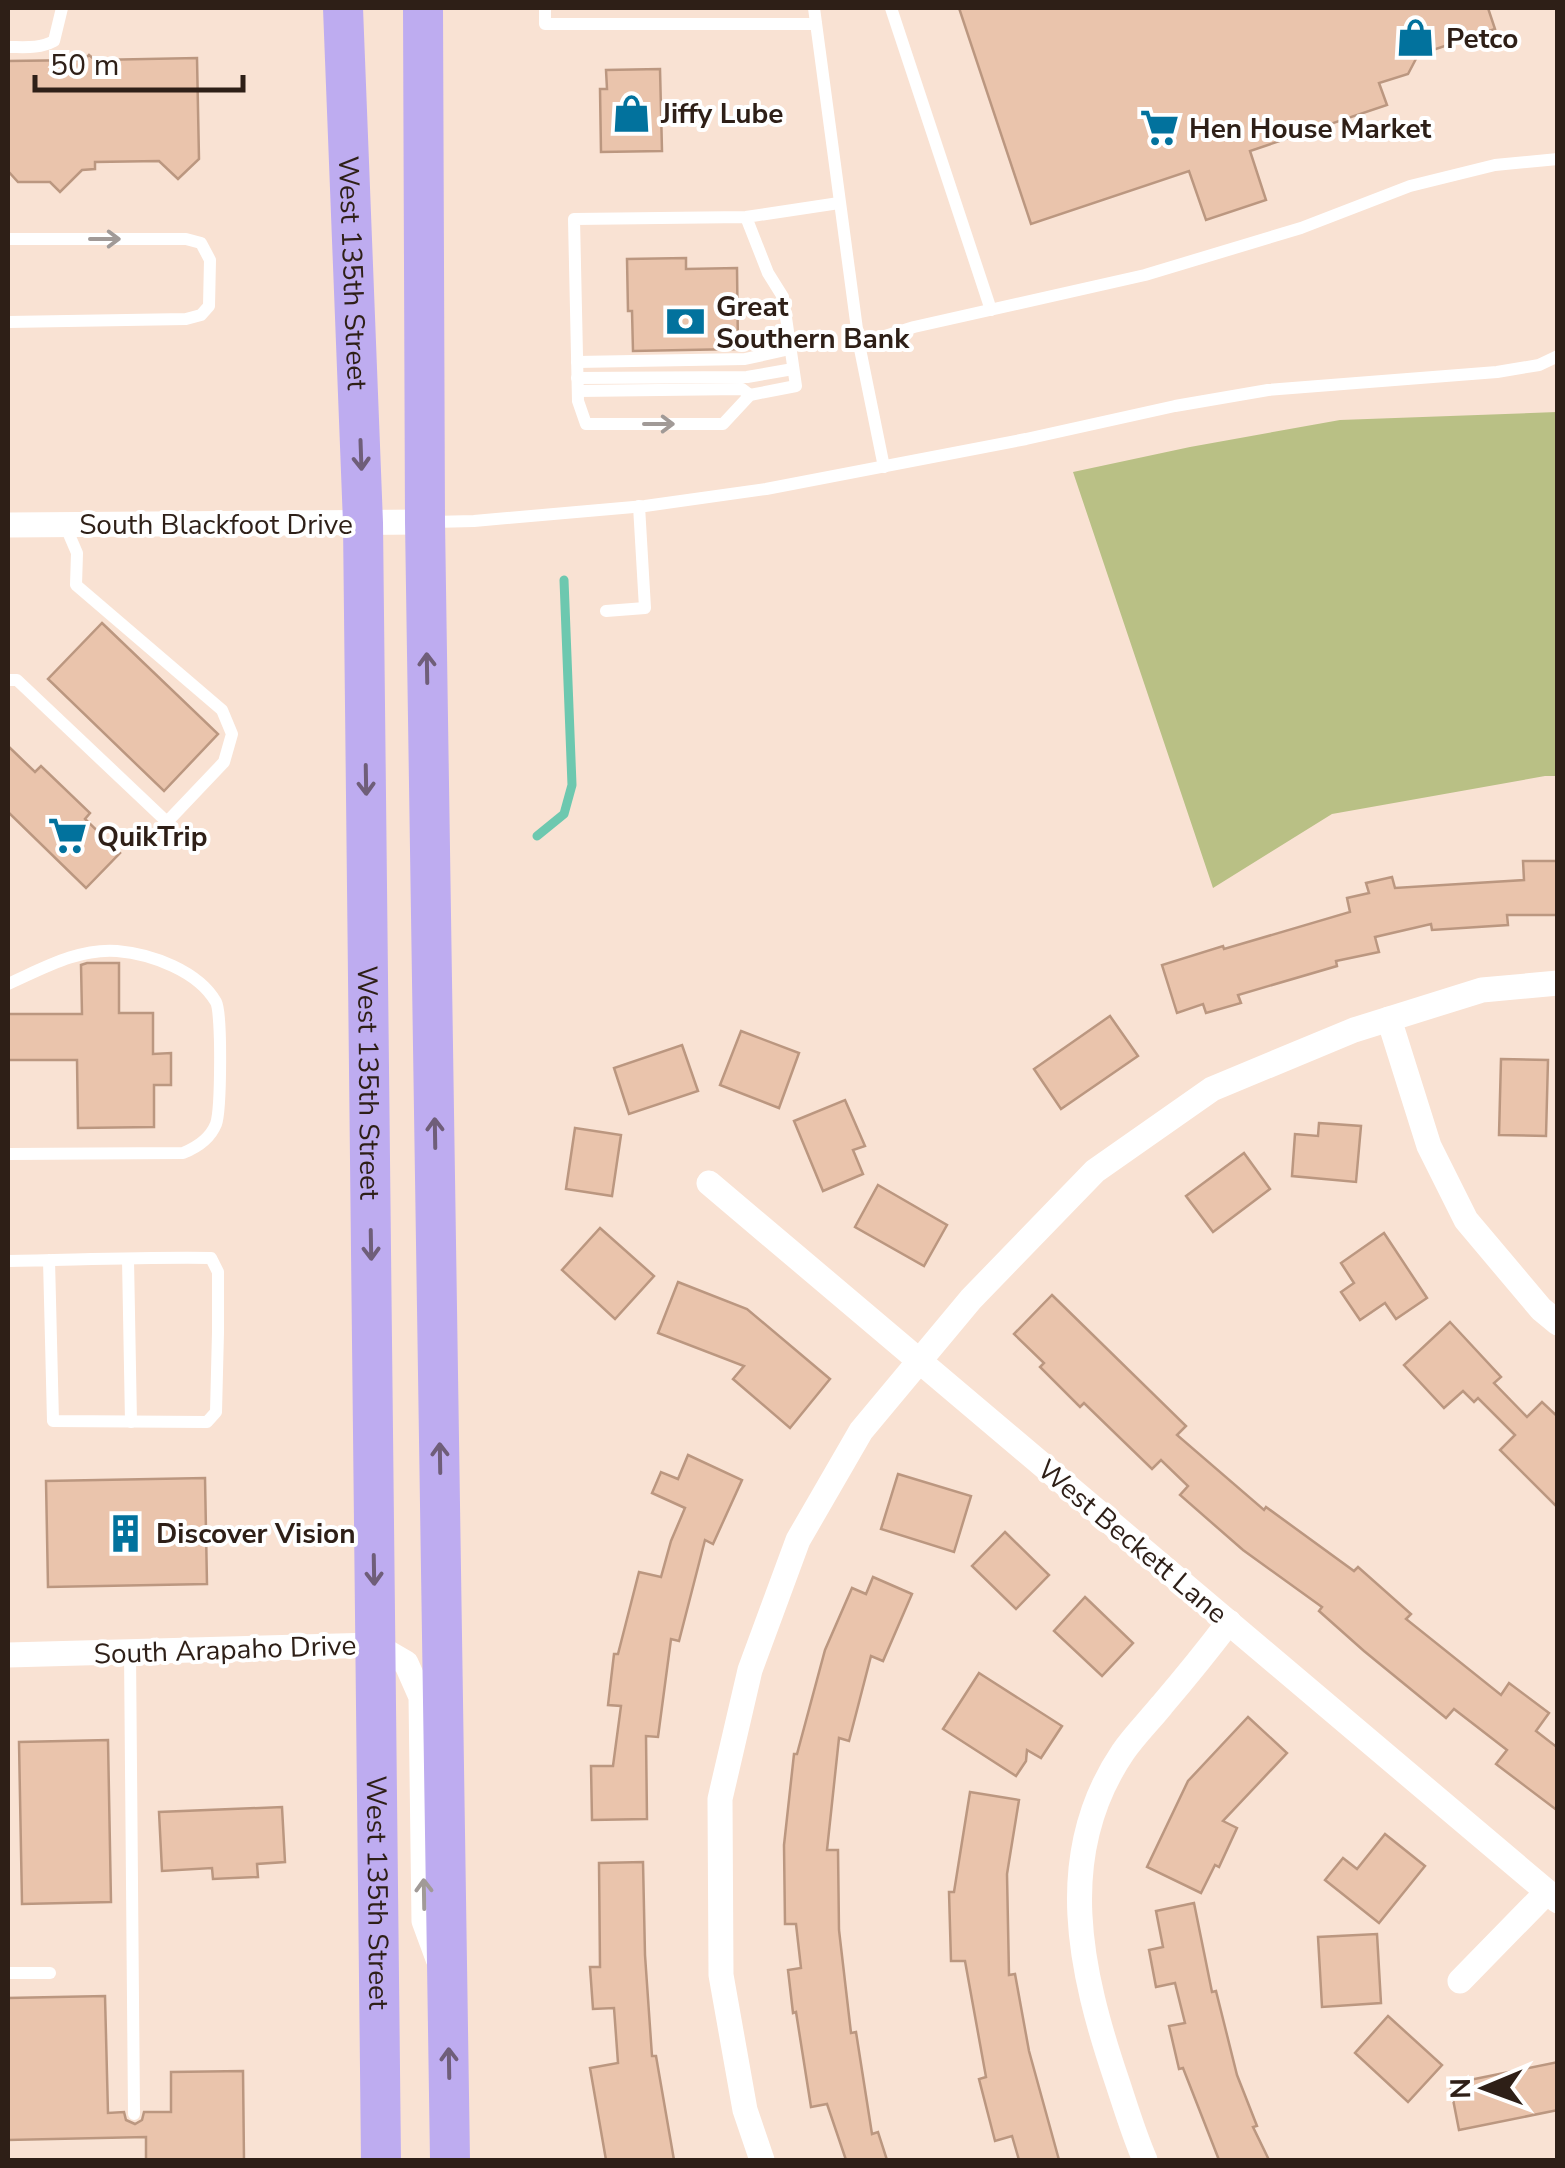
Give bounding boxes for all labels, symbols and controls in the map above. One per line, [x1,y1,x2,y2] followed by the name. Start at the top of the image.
[1395,17,1437,59] shop icon: Petco
[1446,20,1518,58] place label: Petco
[35,30,242,92] scale bar
[50,45,119,86] text: 50 m
[610,92,652,134] shop icon: Jiffy Lube
[660,95,783,133] place label: Jiffy Lube
[1138,107,1180,149] supermarket icon: Hen House Market
[1189,110,1432,148] place label: Hen House Market
[329,155,376,391] street label: West 135th Street
[88,230,120,248] one-way arrow
[716,288,910,358] place label: Great Southern Bank
[665,301,707,343] bank icon: Great Southern Bank
[642,414,675,434] one-way arrow
[352,438,371,470] one-way arrow
[79,506,353,544] street label: South Blackfoot Drive
[418,653,436,686] one-way arrow
[356,762,376,795] one-way arrow
[46,815,88,857] supermarket icon: QuikTrip
[97,818,207,856] place label: QuikTrip
[348,965,388,1200] street label: West 135th Street
[425,1118,444,1150] one-way arrow
[362,1228,380,1260] one-way arrow
[430,1443,450,1476] one-way arrow
[1029,1451,1235,1632] street label: West Beckett Lane
[105,1512,147,1554] building icon: Discover Vision
[156,1515,356,1553] place label: Discover Vision
[364,1552,384,1585] one-way arrow
[93,1626,357,1674] street label: South Arapaho Drive
[357,1775,397,2010] street label: West 135th Street
[414,1879,434,1912] one-way arrow
[1435,2038,1535,2138] north arrow
[440,2048,458,2080] one-way arrow
[1442,2078,1480,2099] text: N

